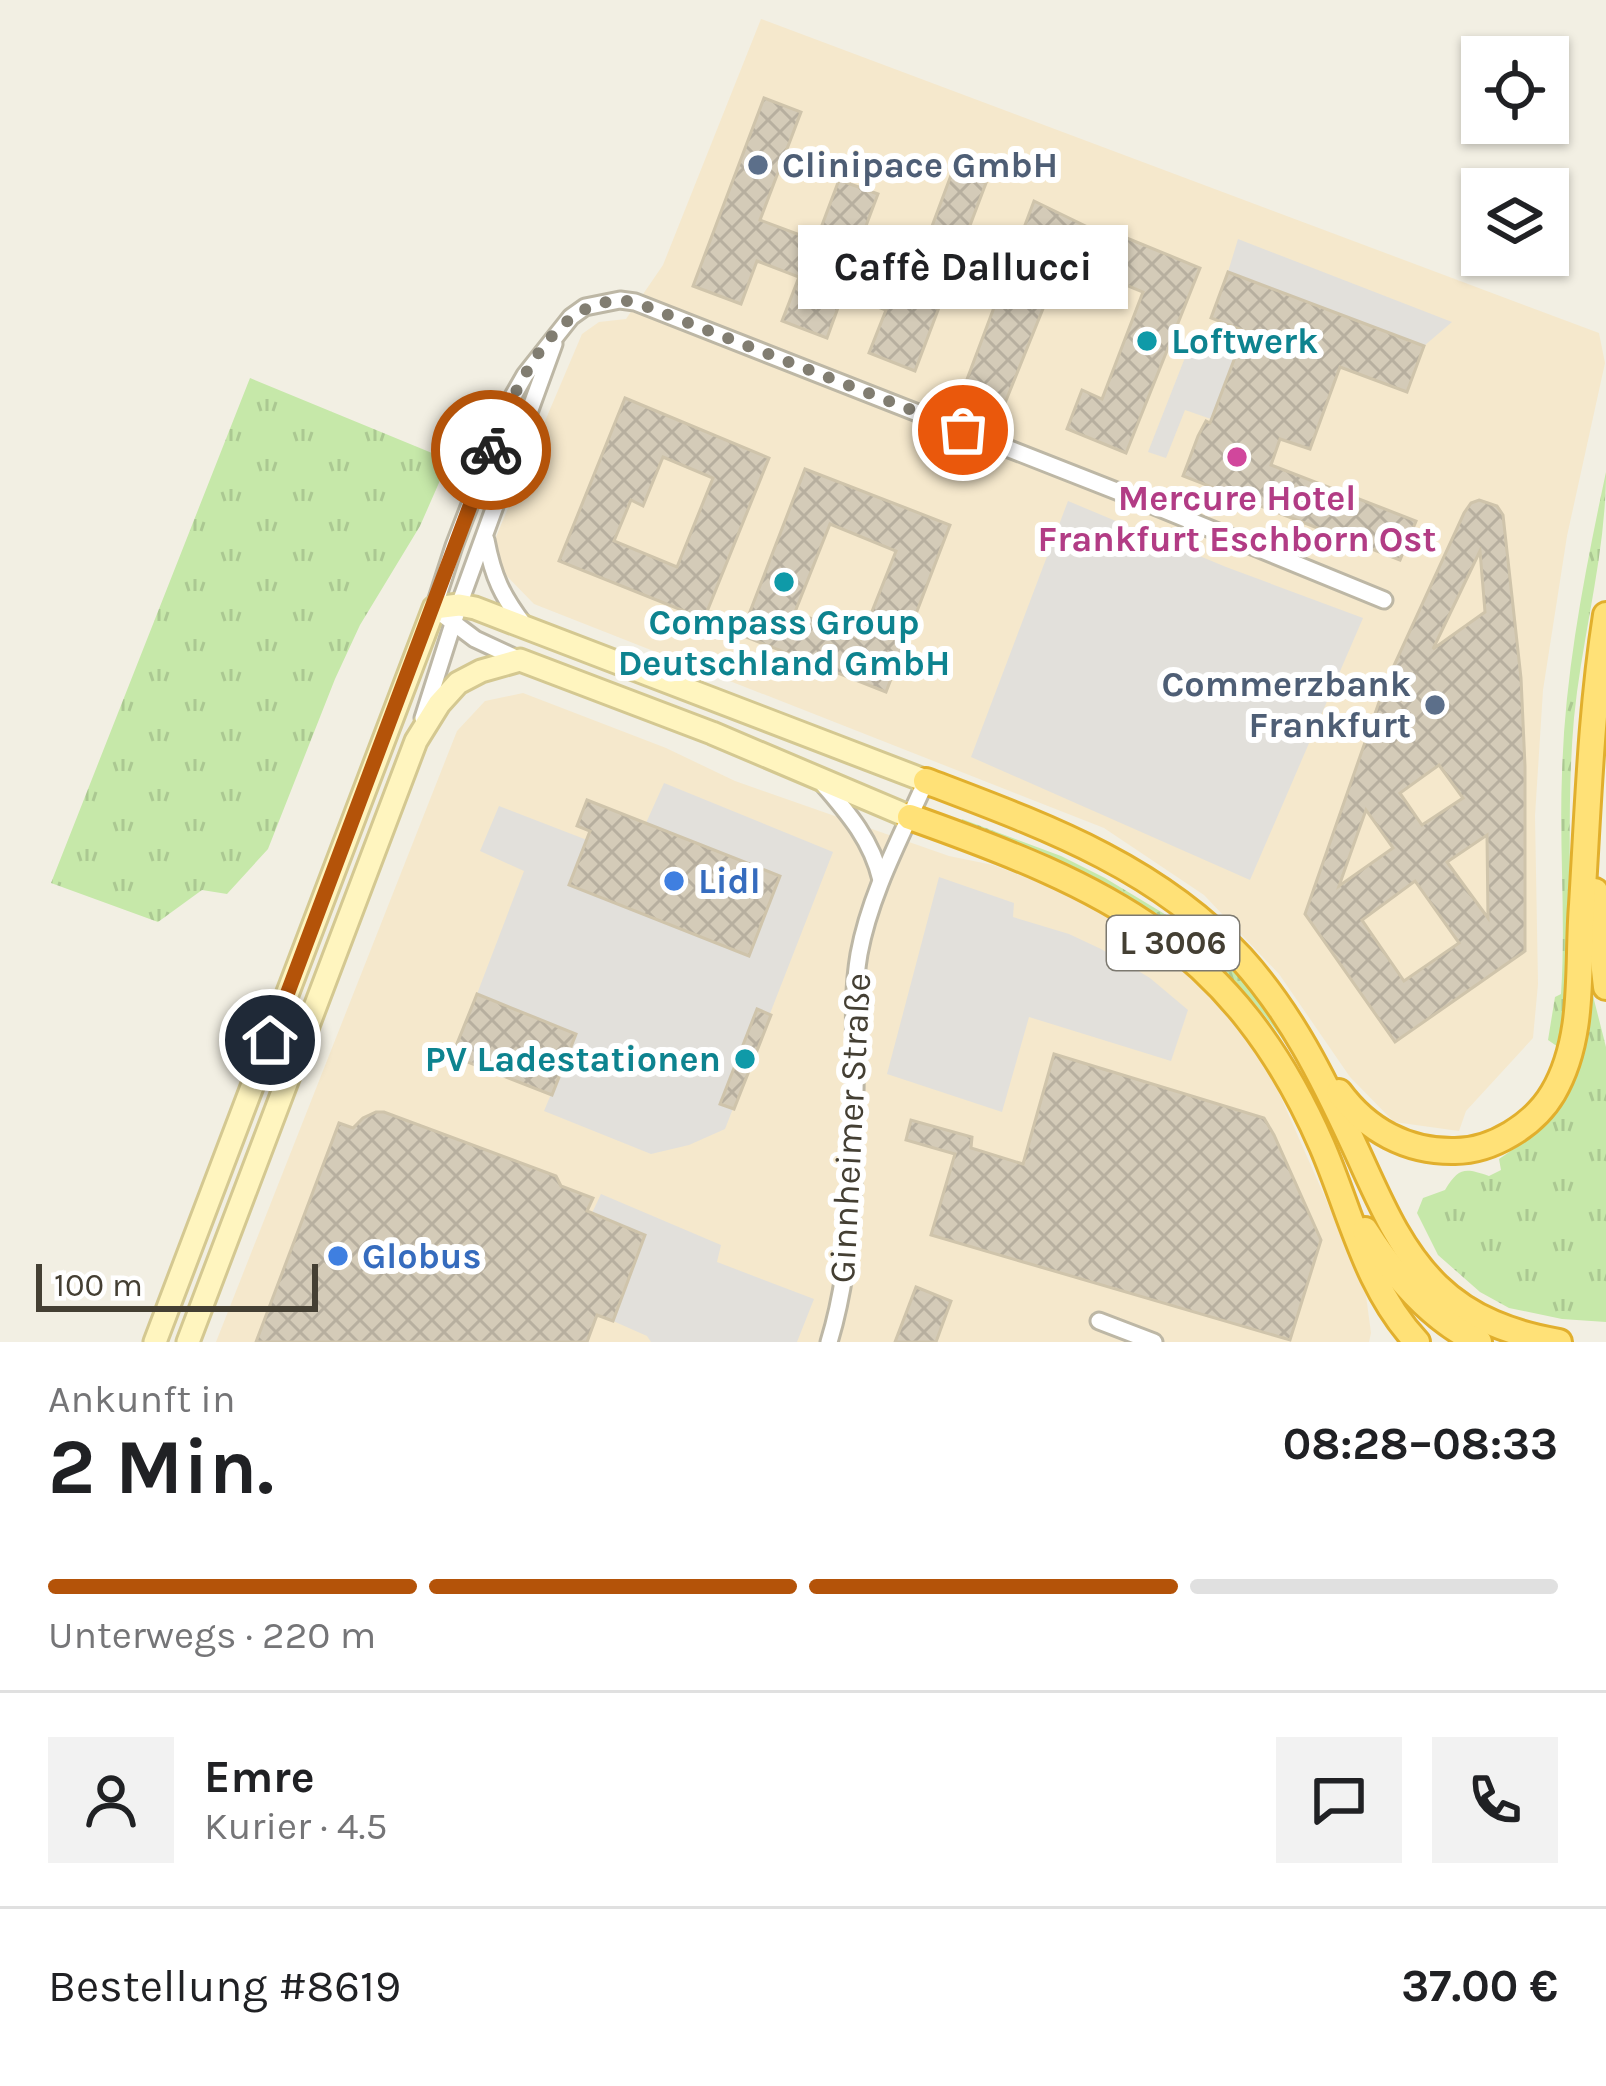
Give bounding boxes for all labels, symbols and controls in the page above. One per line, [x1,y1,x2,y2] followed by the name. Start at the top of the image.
[1461,36,1569,276] map controls
[1461,36,1569,144] button: locate
[782,144,1058,186] place label: Clinipace GmbH
[745,152,771,178] marker: Clinipace GmbH
[1461,168,1569,276] button: layers
[798,226,1128,310] callout: Caffè Dallucci
[834,244,1092,290] text: Caffè Dallucci
[1171,320,1318,362] place label: Loftwerk
[1134,328,1160,354] marker: Loftwerk
[912,379,1014,481] pin
[431,390,551,510] courier
[930,397,996,463] icon: bag
[458,417,524,483] icon: bike
[1224,444,1250,470] marker: Mercure Hotel Frankfurt Eschborn Ost
[1037,477,1437,560] place label: Mercure Hotel Frankfurt Eschborn Ost
[771,569,797,595] marker: Compass Group Deutschland GmbH
[618,601,950,684] place label: Compass Group Deutschland GmbH
[1162,663,1411,746] place label: Commerzbank Frankfurt
[1422,692,1448,718] marker: Commerzbank Frankfurt
[698,860,761,902] place label: Lidl
[661,868,687,894] marker: Lidl
[1107,916,1239,970] road number: L 3006
[821,972,879,1284] street label: Ginnheimer Straße
[219,989,321,1091] pin
[237,1007,303,1073] icon: home
[425,1038,721,1080] place label: PV Ladestationen
[732,1046,758,1072] marker: PV Ladestationen
[362,1235,481,1277] place label: Globus
[325,1243,351,1269] marker: Globus
[36,1258,318,1311] scale bar
[54,1266,143,1304] text: 100 m
[48,1376,236,1422] text: Ankunft in
[1283,1418,1558,1470] text: 08:28–08:33
[48,1421,274,1513] text: 2 Min.
[48,1612,376,1658] text: Unterwegs · 220 m
[48,1737,174,1863] button: person
[1276,1737,1402,1863] button: chat
[1432,1737,1558,1863] button: phone
[204,1751,315,1803] text: Emre
[204,1803,387,1849] text: Kurier · 4.5
[48,1960,401,2012] text: Bestellung #8619
[1401,1960,1558,2012] text: 37.00 €

